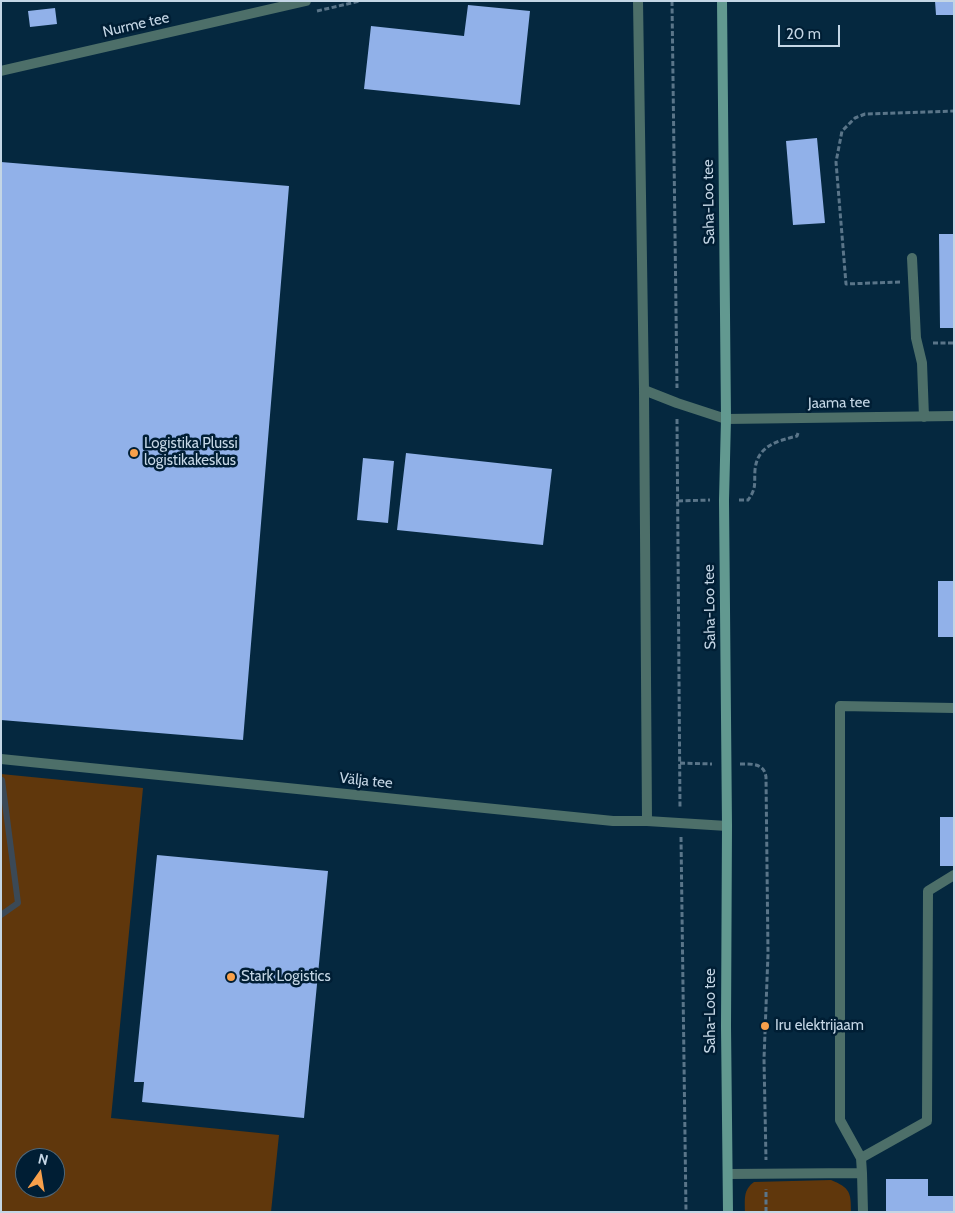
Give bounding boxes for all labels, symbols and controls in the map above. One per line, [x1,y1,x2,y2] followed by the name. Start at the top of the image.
[101,9,171,41] street label: Nurme tee
[780,15,842,47] scale bar
[786,25,821,43] text: 20 m
[699,159,719,245] street label: Saha-Loo tee
[808,393,870,413] street label: Jaama tee
[144,435,238,470] place label: Logistika Plussi logistikakeskus
[128,447,140,459] marker: Logistika Plussi logistikakeskus
[700,564,720,650] street label: Saha-Loo tee
[339,769,393,793] street label: Välja tee
[241,968,331,986] place label: Stark Logistics
[702,968,720,1054] street label: Saha-Loo tee
[225,971,237,983] marker: Stark Logistics
[775,1017,864,1035] place label: Iru elektrijaam
[759,1020,771,1032] marker: Iru elektrijaam
[15,1148,65,1198] north arrow
[36,1149,50,1169] text: N

